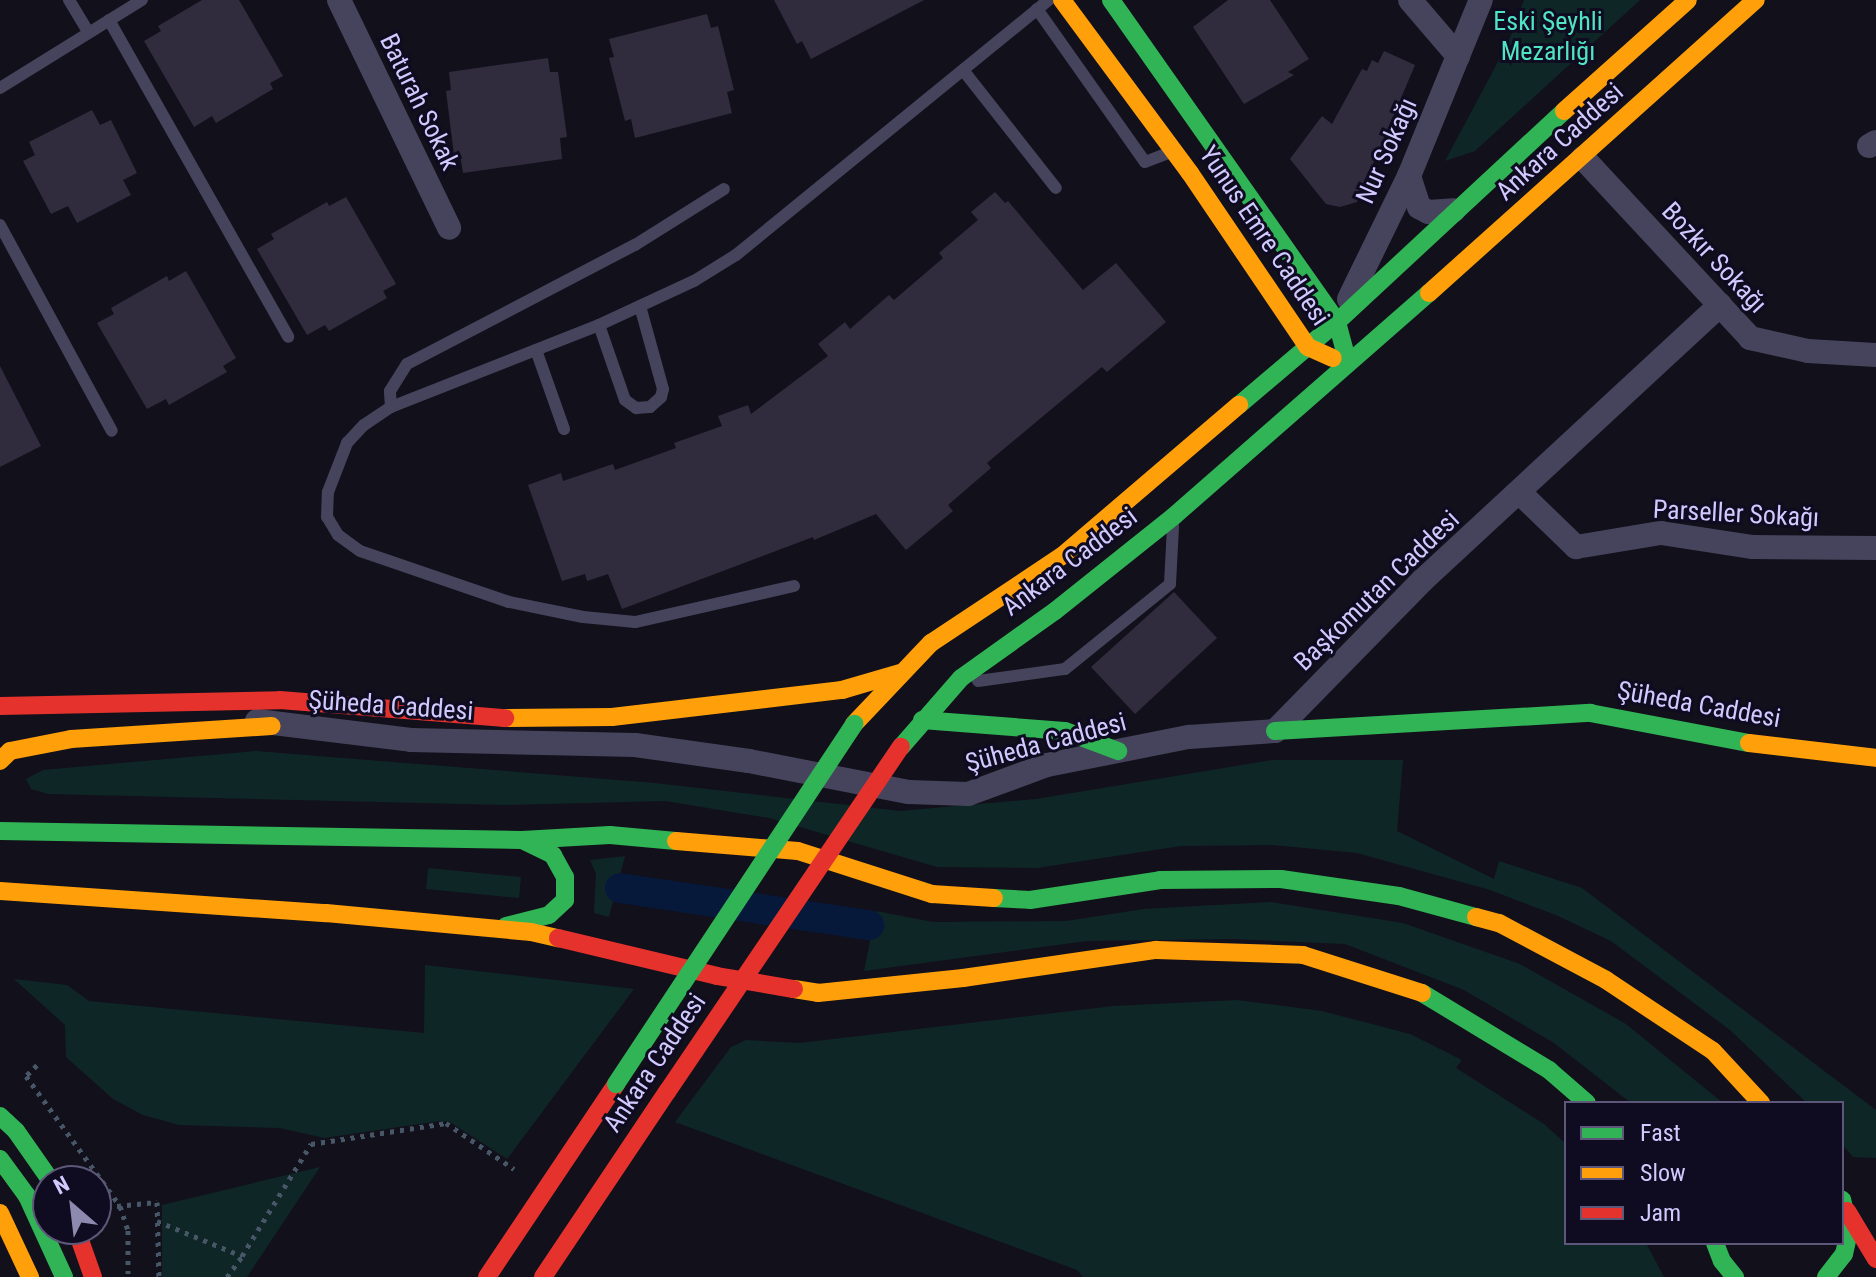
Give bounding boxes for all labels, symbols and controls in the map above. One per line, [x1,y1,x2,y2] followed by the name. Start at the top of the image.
[1493,6,1603,68] park label: Eski Şeyhli Mezarlığı
[373,29,465,175] street label: Baturah Sokak
[1490,77,1630,207] street label: Ankara Caddesi
[1350,93,1424,209] street label: Nur Sokağı
[1192,140,1336,332] street label: Yunus Emre Caddesi
[1655,196,1773,320] street label: Bozkır Sokağı
[1652,494,1820,534] street label: Parseller Sokağı
[996,501,1144,623] street label: Ankara Caddesi
[1288,504,1466,678] street label: Başkomutan Caddesi
[1615,675,1783,735] street label: Şüheda Caddesi
[308,685,474,727] street label: Şüheda Caddesi
[962,707,1130,779] street label: Şüheda Caddesi
[597,988,713,1138] street label: Ankara Caddesi
[1564,1101,1844,1245] legend
[1640,1119,1681,1147] text: Fast
[1640,1159,1686,1187] text: Slow
[32,1165,112,1245] north arrow
[50,1171,73,1199] text: N
[1640,1199,1681,1227] text: Jam

